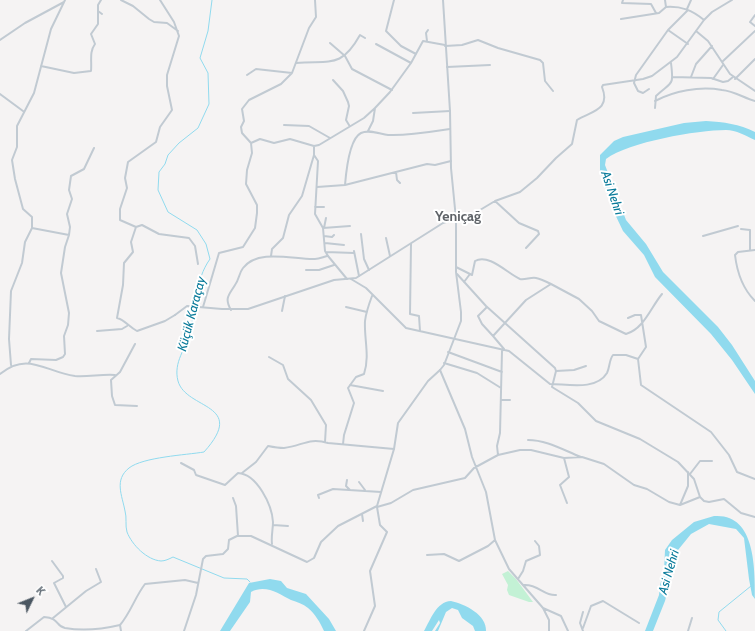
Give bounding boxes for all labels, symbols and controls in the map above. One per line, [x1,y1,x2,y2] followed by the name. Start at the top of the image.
[597,169,627,217] water label: Asi Nehri
[435,209,481,225] district label: Yeniçağ
[175,275,209,353] water label: Küçük Karaçay
[655,548,683,596] water label: Asi Nehri
[12,579,52,619] north arrow
[33,584,48,598] text: K

